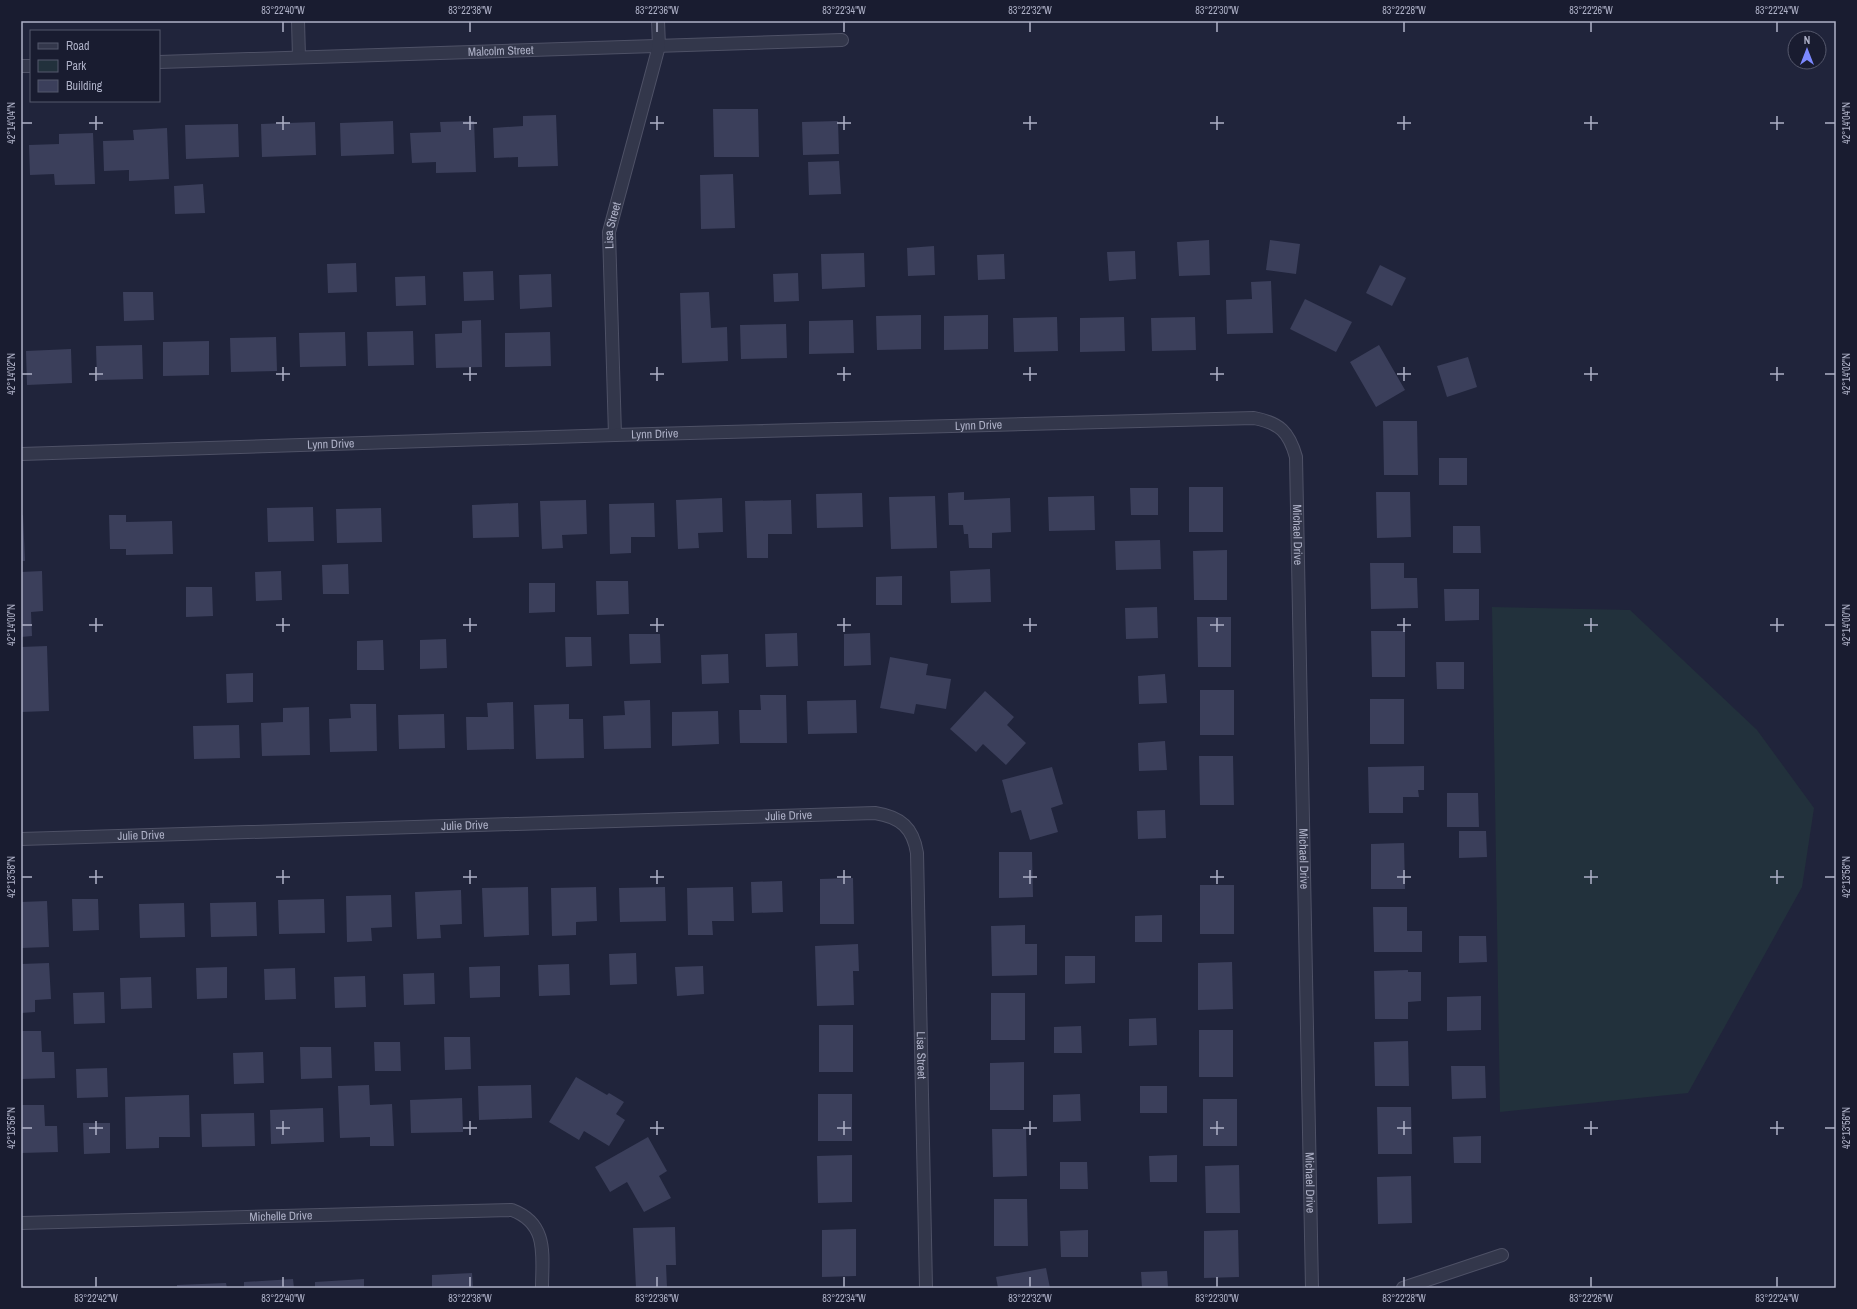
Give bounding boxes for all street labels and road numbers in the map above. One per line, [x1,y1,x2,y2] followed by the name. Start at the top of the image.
[468,42,534,60] street label: Malcolm Street
[601,200,625,249] street label: Lisa Street
[955,417,1002,434] street label: Lynn Drive
[631,425,679,443] street label: Lynn Drive
[307,435,355,453] street label: Lynn Drive
[1289,504,1306,565] street label: Michael Drive
[765,807,812,824] street label: Julie Drive
[441,817,489,834] street label: Julie Drive
[117,827,165,844] street label: Julie Drive
[1295,828,1312,889] street label: Michael Drive
[913,1031,930,1080] street label: Lisa Street
[1301,1152,1319,1213] street label: Michael Drive
[249,1207,313,1225] street label: Michelle Drive

